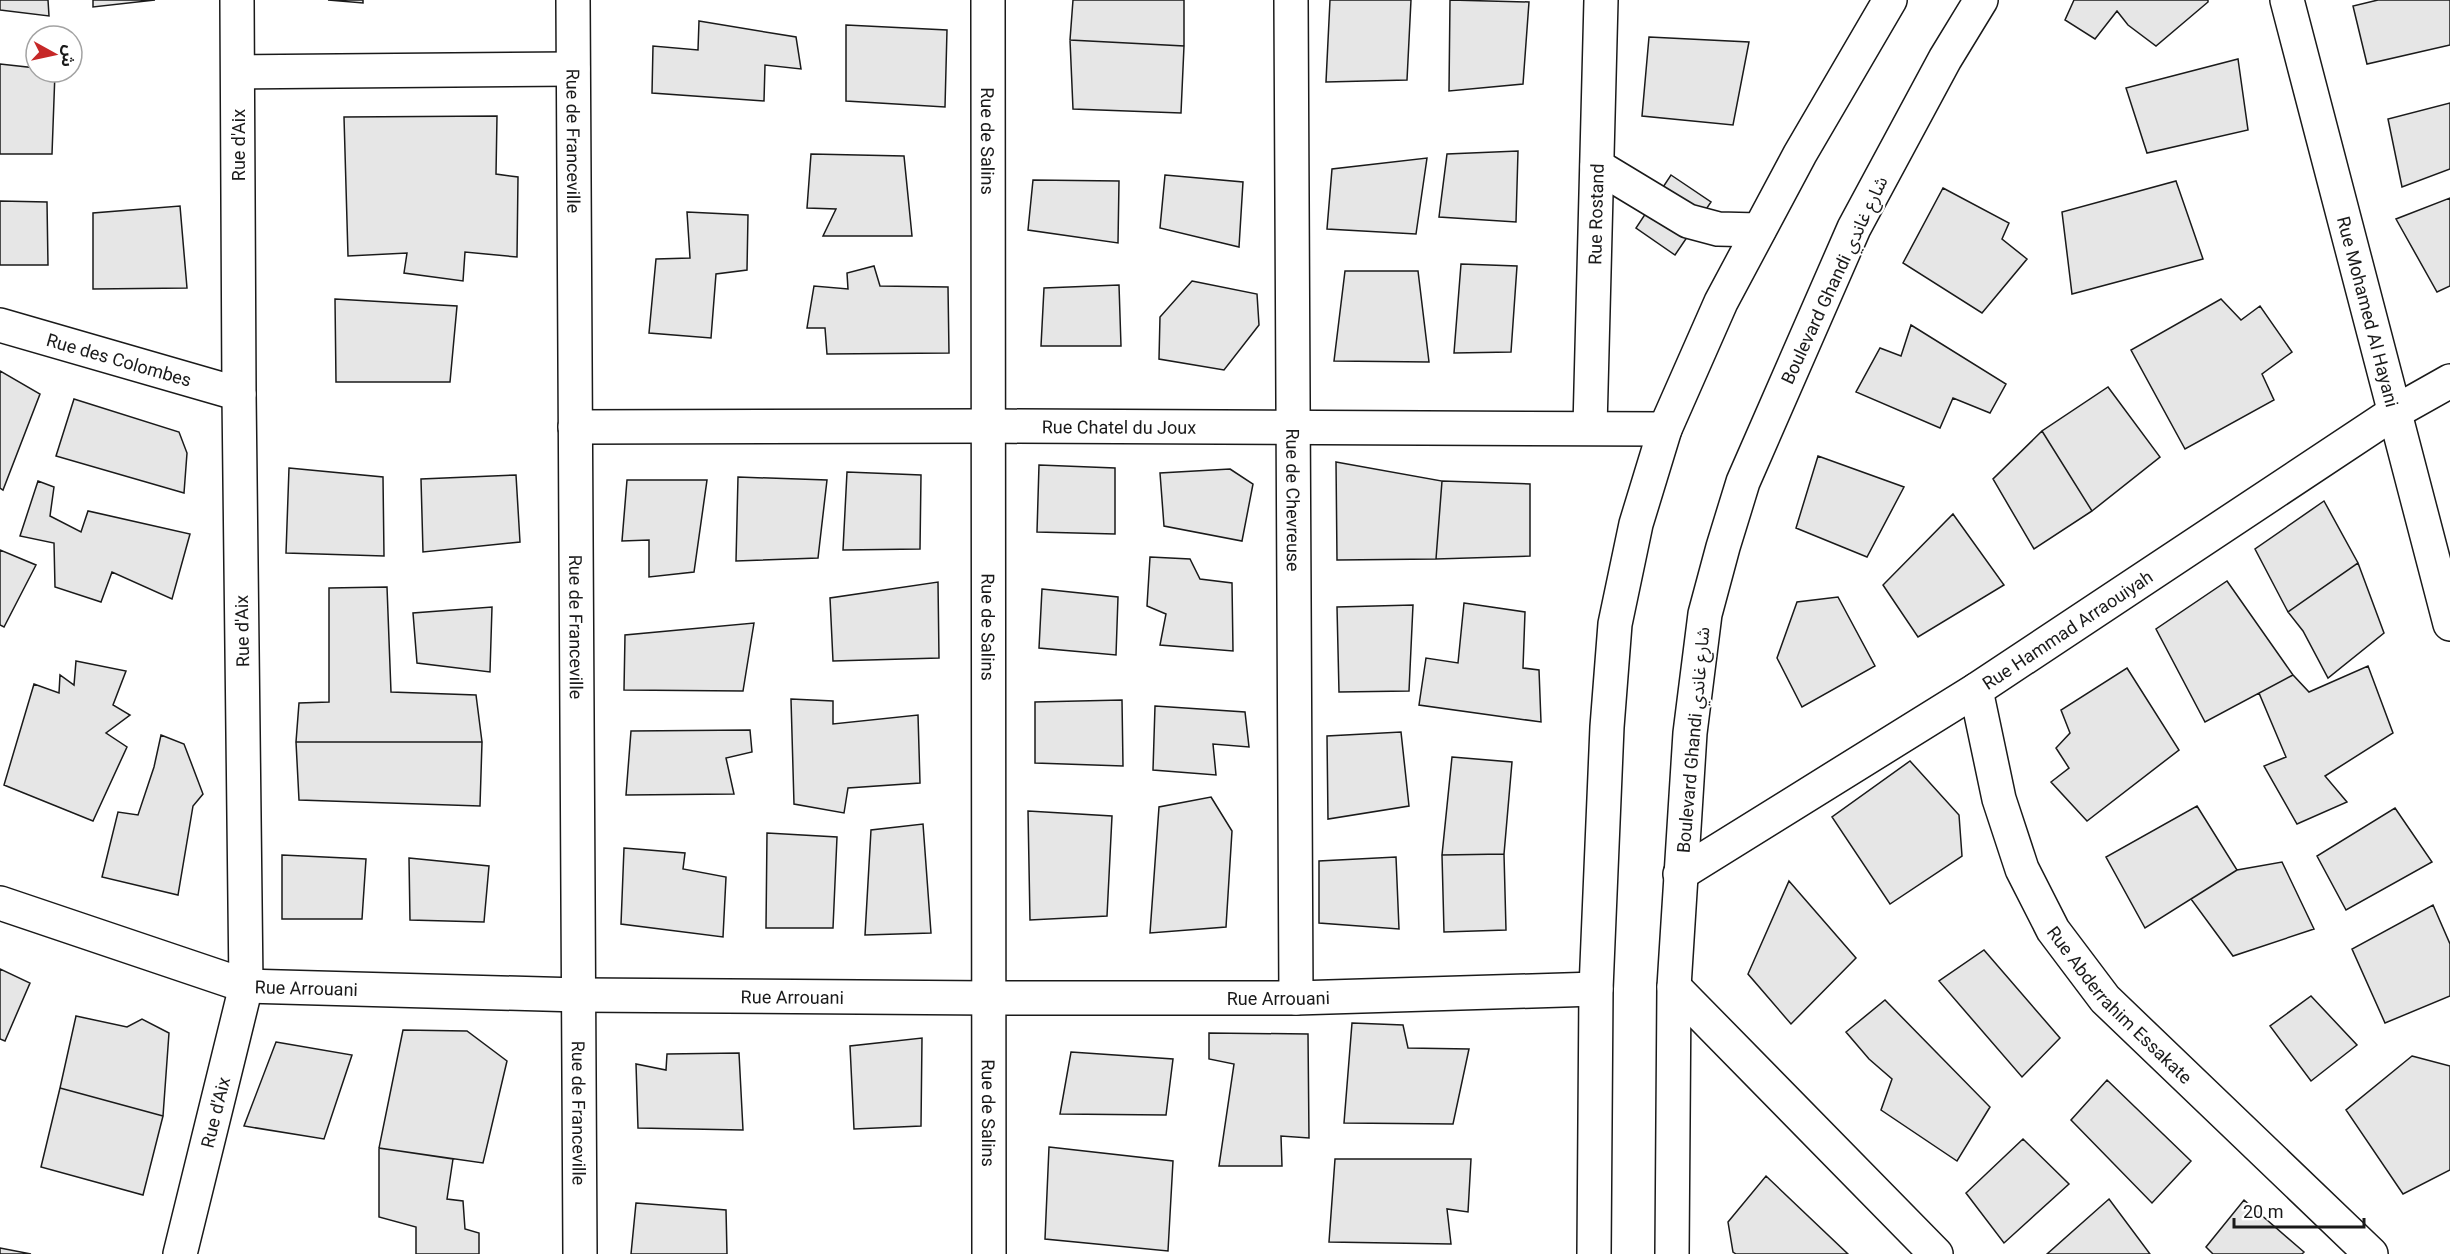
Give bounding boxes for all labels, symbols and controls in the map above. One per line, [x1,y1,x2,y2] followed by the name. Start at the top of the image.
[24,24,84,84] north arrow
[57,44,79,68] text: ش
[563,69,585,213] street label: Rue de Franceville
[978,87,999,195] street label: Rue de Salins
[228,109,249,181] street label: Rue d'Aix
[1584,163,1607,265] street label: Rue Rostand
[1777,173,1895,389] street label: Boulevard Ghandi شارع غاندي
[2333,214,2403,409] street label: Rue Mohamed Al Hayani
[44,329,194,390] street label: Rue des Colombes
[1042,416,1196,437] street label: Rue Chatel du Joux
[1283,428,1304,572] street label: Rue de Chevreuse
[566,555,587,699] street label: Rue de Franceville
[1978,565,2156,693] street label: Rue Hammad Arraouiyah
[978,573,999,681] street label: Rue de Salins
[231,595,253,667] street label: Rue d'Aix
[1673,626,1717,854] street label: Boulevard Ghandi شارع غاندي
[2043,922,2197,1088] street label: Rue Abderrahim Essakate
[254,976,358,1000] street label: Rue Arrouani
[741,986,844,1007] street label: Rue Arrouani
[1227,986,1330,1009] street label: Rue Arrouani
[568,1041,590,1185] street label: Rue de Franceville
[978,1059,999,1167] street label: Rue de Salins
[196,1075,234,1150] street label: Rue d'Aix
[2234,1191,2364,1229] scale bar
[2243,1201,2283,1222] text: 20 m

